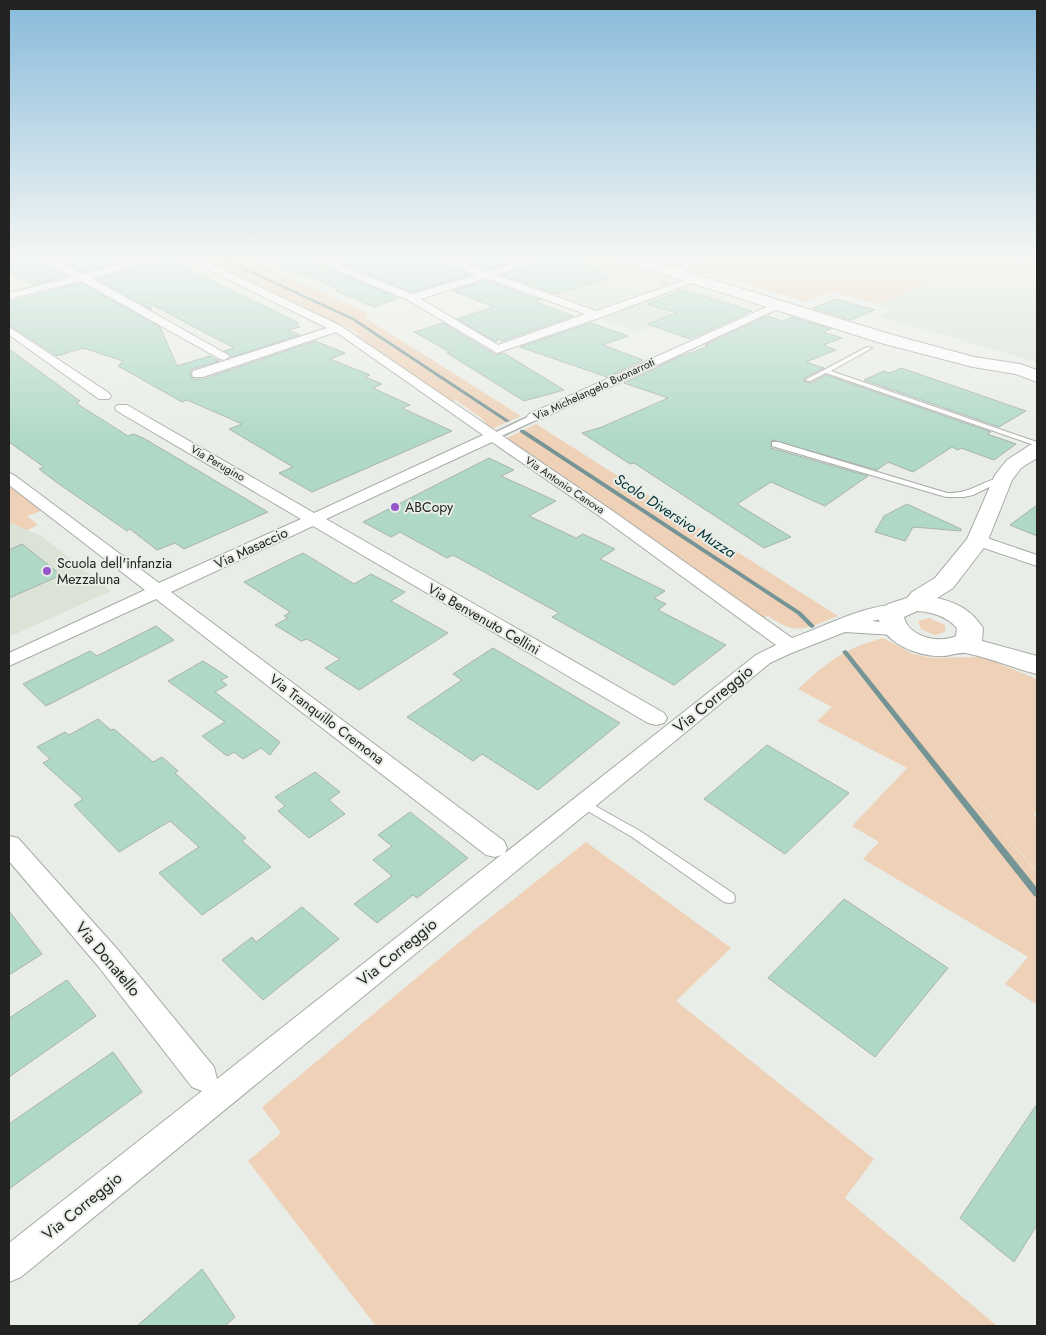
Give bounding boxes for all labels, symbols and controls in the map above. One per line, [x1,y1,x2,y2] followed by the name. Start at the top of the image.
[531,354,658,424] street label: Via Michelangelo Buonarroti
[188,441,248,485] street label: Via Perugino
[522,452,608,518] street label: Via Antonio Canova
[610,468,741,564] water label: Scolo Diversivo Muzza
[405,497,454,517] place label: ABCopy
[389,501,401,513] marker: ABCopy
[211,522,291,574] street label: Via Masaccio
[57,553,172,589] place label: Scuola dell'infanzia Mezzaluna
[41,565,53,577] marker: Scuola dell'infanzia Mezzaluna
[424,579,544,659] street label: Via Benvenuto Cellini
[668,659,758,738] street label: Via Correggio
[265,669,389,769] street label: Via Tranquillo Cremona
[352,912,442,991] street label: Via Correggio
[70,917,146,1001] street label: Via Donatello
[37,1166,127,1245] street label: Via Correggio

